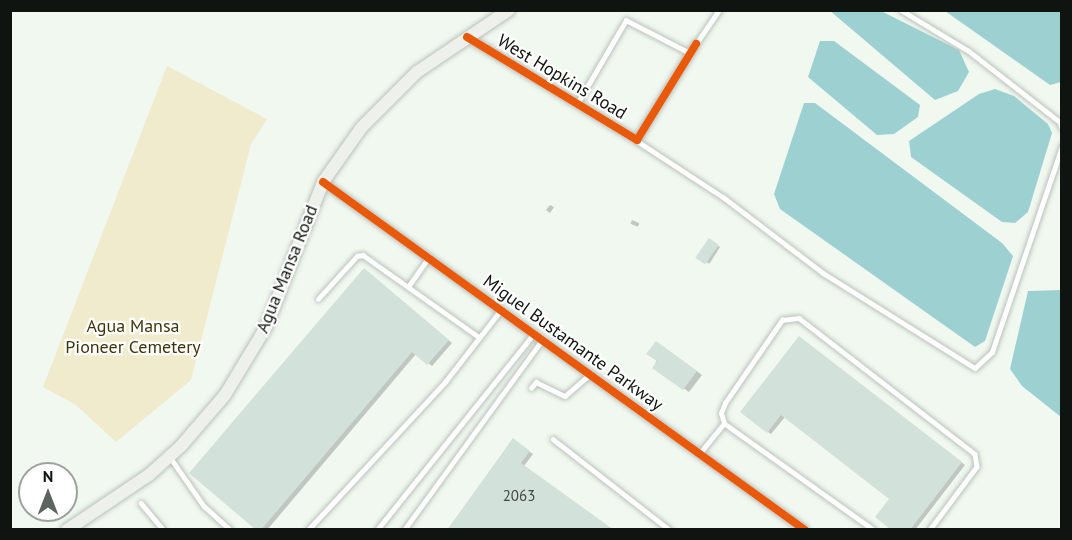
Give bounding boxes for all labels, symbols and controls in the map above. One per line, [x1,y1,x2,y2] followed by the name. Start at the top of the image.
[493,30,631,124] street label: West Hopkins Road
[252,202,322,336] street label: Agua Mansa Road
[479,270,667,416] street label: Miguel Bustamante Parkway
[65,316,201,358] park label: Agua Mansa Pioneer Cemetery
[18,462,78,522] north arrow
[43,466,53,486] text: N
[503,487,535,505] house number: 2063

